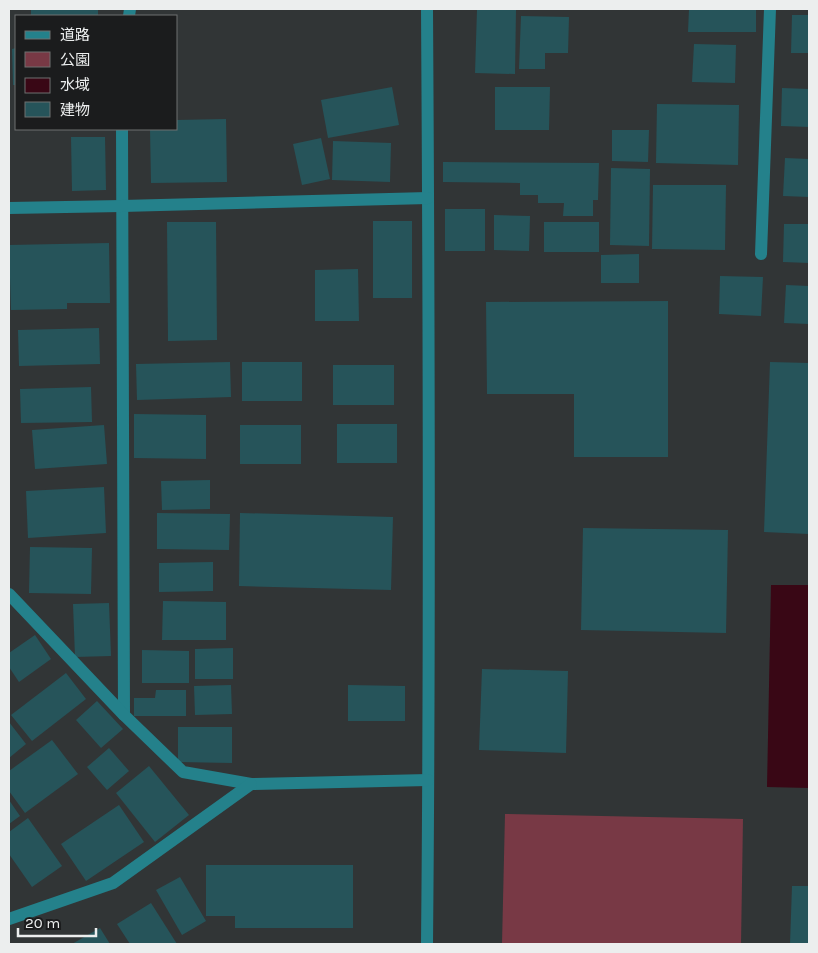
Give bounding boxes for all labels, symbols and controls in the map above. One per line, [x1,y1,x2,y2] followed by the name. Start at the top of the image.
[15,15,178,130] legend
[60,26,90,44] text: 道路
[60,51,90,69] text: 公園
[60,76,90,94] text: 水域
[60,101,90,119] text: 建物
[18,906,95,938] scale bar
[25,914,60,932] text: 20 m

